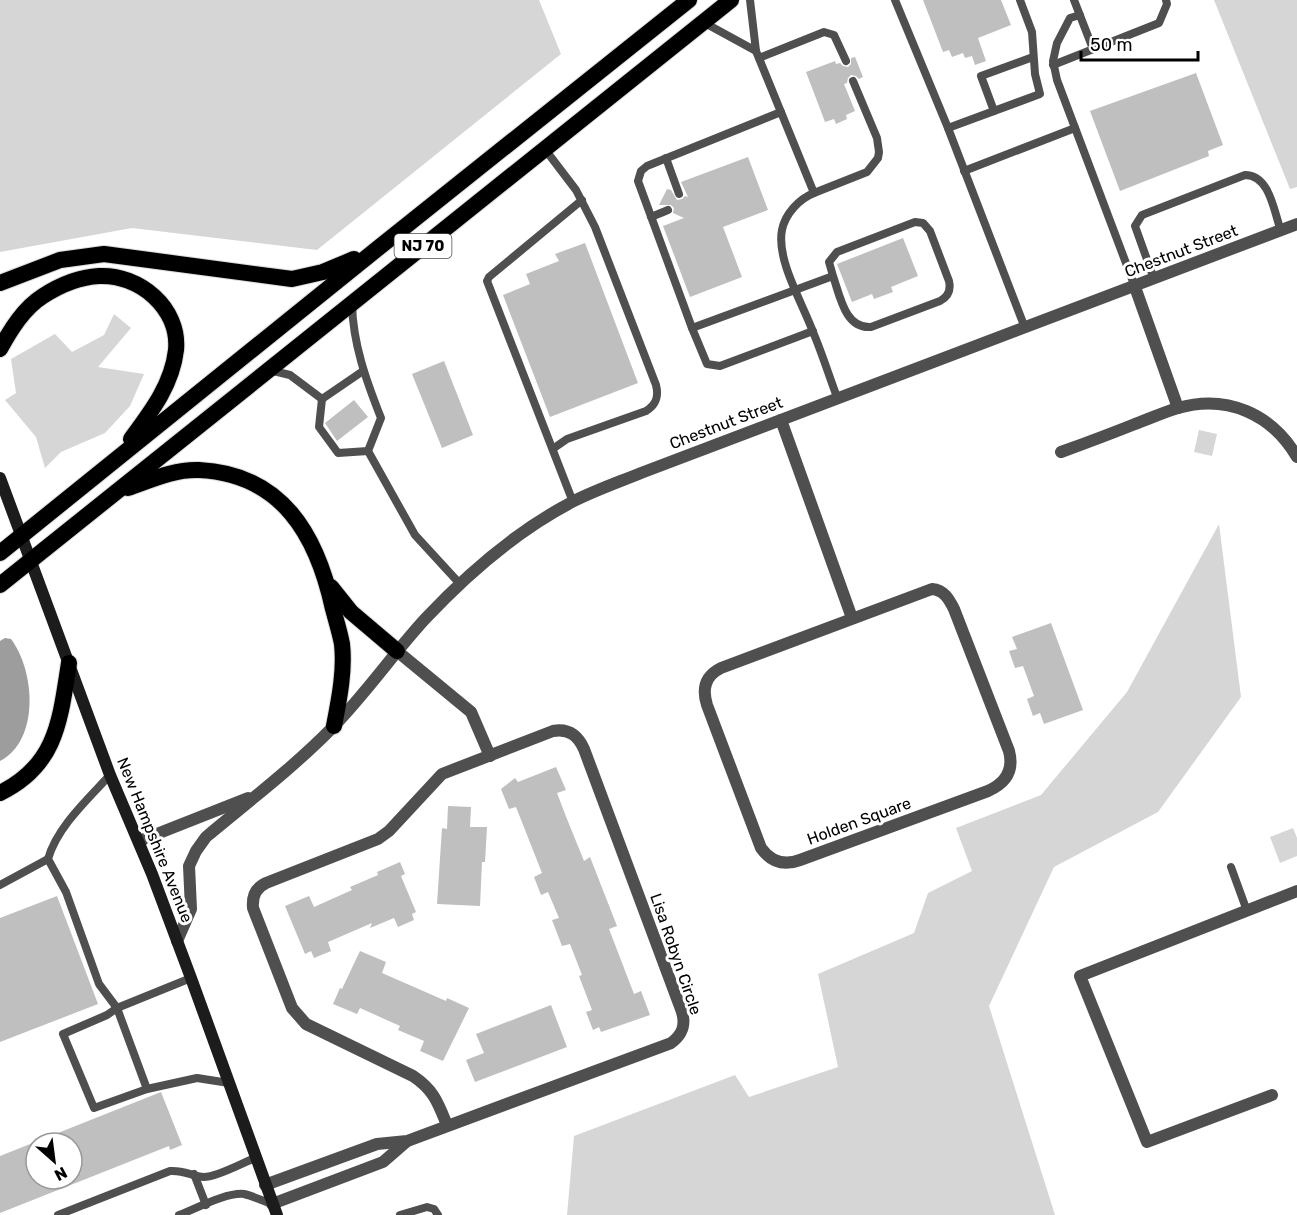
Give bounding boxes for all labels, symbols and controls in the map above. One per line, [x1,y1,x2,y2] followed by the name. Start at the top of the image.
[1081,24,1198,62] scale bar
[1090,34,1133,56] text: 50 m
[1122,221,1240,281] street label: Chestnut Street
[394,234,452,258] road number: NJ 70
[667,393,785,453] street label: Chestnut Street
[113,755,197,925] street label: New Hampshire Avenue
[804,793,914,849] street label: Holden Square
[646,891,706,1017] street label: Lisa Robyn Circle
[24,1131,84,1191] north arrow
[51,1163,70,1185] text: N

